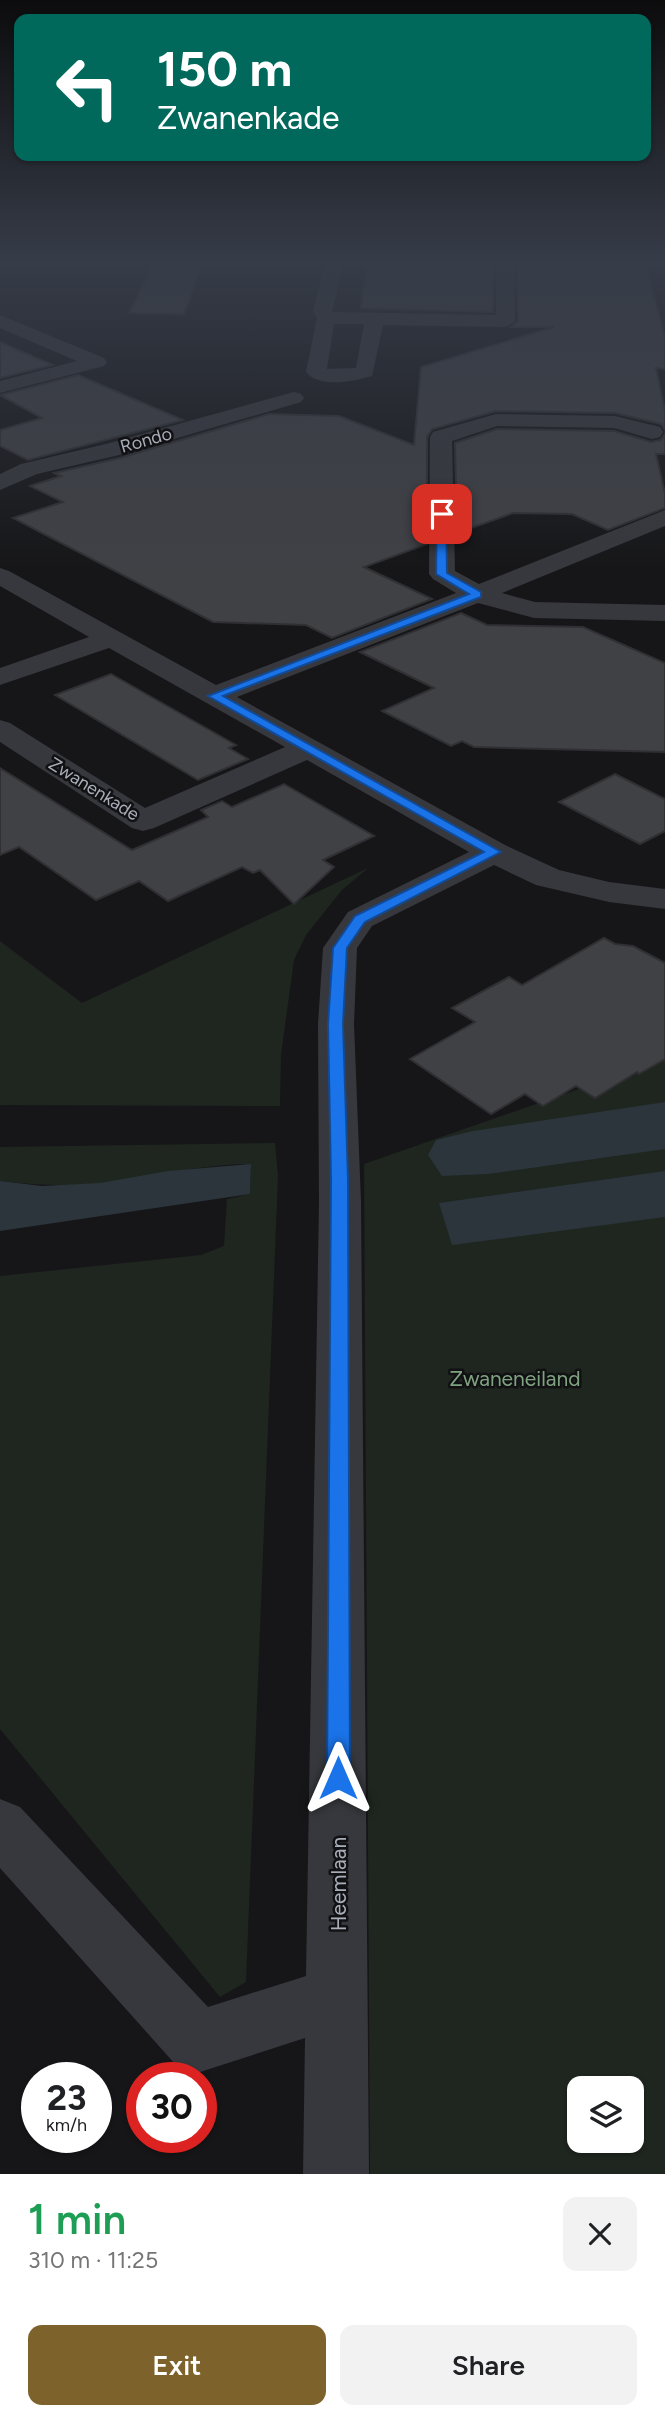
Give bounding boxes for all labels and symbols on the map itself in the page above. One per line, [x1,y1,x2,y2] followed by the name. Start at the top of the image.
[118,422,174,458] street label: Rondo
[412,484,472,544] pin
[45,752,143,826] street label: Zwanenkade
[450,1366,580,1391] park label: Zwaneneiland
[301,1741,375,1815] position arrow
[326,1837,351,1931] street label: Heemlaan
[126,2062,217,2153] speed limit sign: 30

